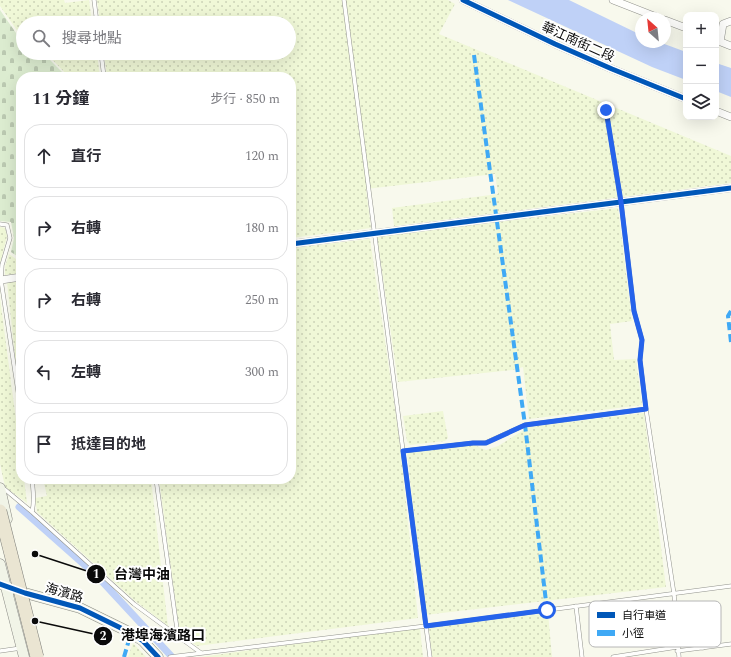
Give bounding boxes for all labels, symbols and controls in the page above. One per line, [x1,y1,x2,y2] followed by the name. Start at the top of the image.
[635,12,671,48] north arrow
[683,12,719,120] map controls
[683,12,719,48] button: +
[16,16,296,60] search box
[538,17,618,67] street label: 華江南街二段
[30,27,52,49] icon: search
[62,27,122,50] text: 搜尋地點
[683,48,719,84] button: −
[683,84,719,120] button: layers
[32,86,89,112] text: 11 分鐘
[210,89,280,109] text: 步行 · 850 m
[597,101,615,119] route end
[33,145,55,167] icon: ahead
[71,145,101,168] text: 直行
[245,146,279,166] text: 120 m
[33,217,55,239] icon: right
[71,217,101,240] text: 右轉
[245,218,279,238] text: 180 m
[33,289,55,311] icon: right
[71,289,101,312] text: 右轉
[245,290,279,310] text: 250 m
[33,361,55,383] icon: left
[71,361,101,384] text: 左轉
[245,362,279,382] text: 300 m
[33,433,55,455] icon: arrive
[71,433,146,456] text: 抵達目的地
[86,561,178,587] callout: 台灣中油
[114,564,170,585] text: 台灣中油
[93,565,99,584] text: 1
[42,578,86,608] street label: 海濱路
[538,601,556,619] route start
[589,601,721,647] legend
[622,607,666,624] text: 自行車道
[93,623,213,649] callout: 港埠海濱路口
[121,625,205,646] text: 港埠海濱路口
[622,625,644,642] text: 小徑
[100,627,107,646] text: 2

